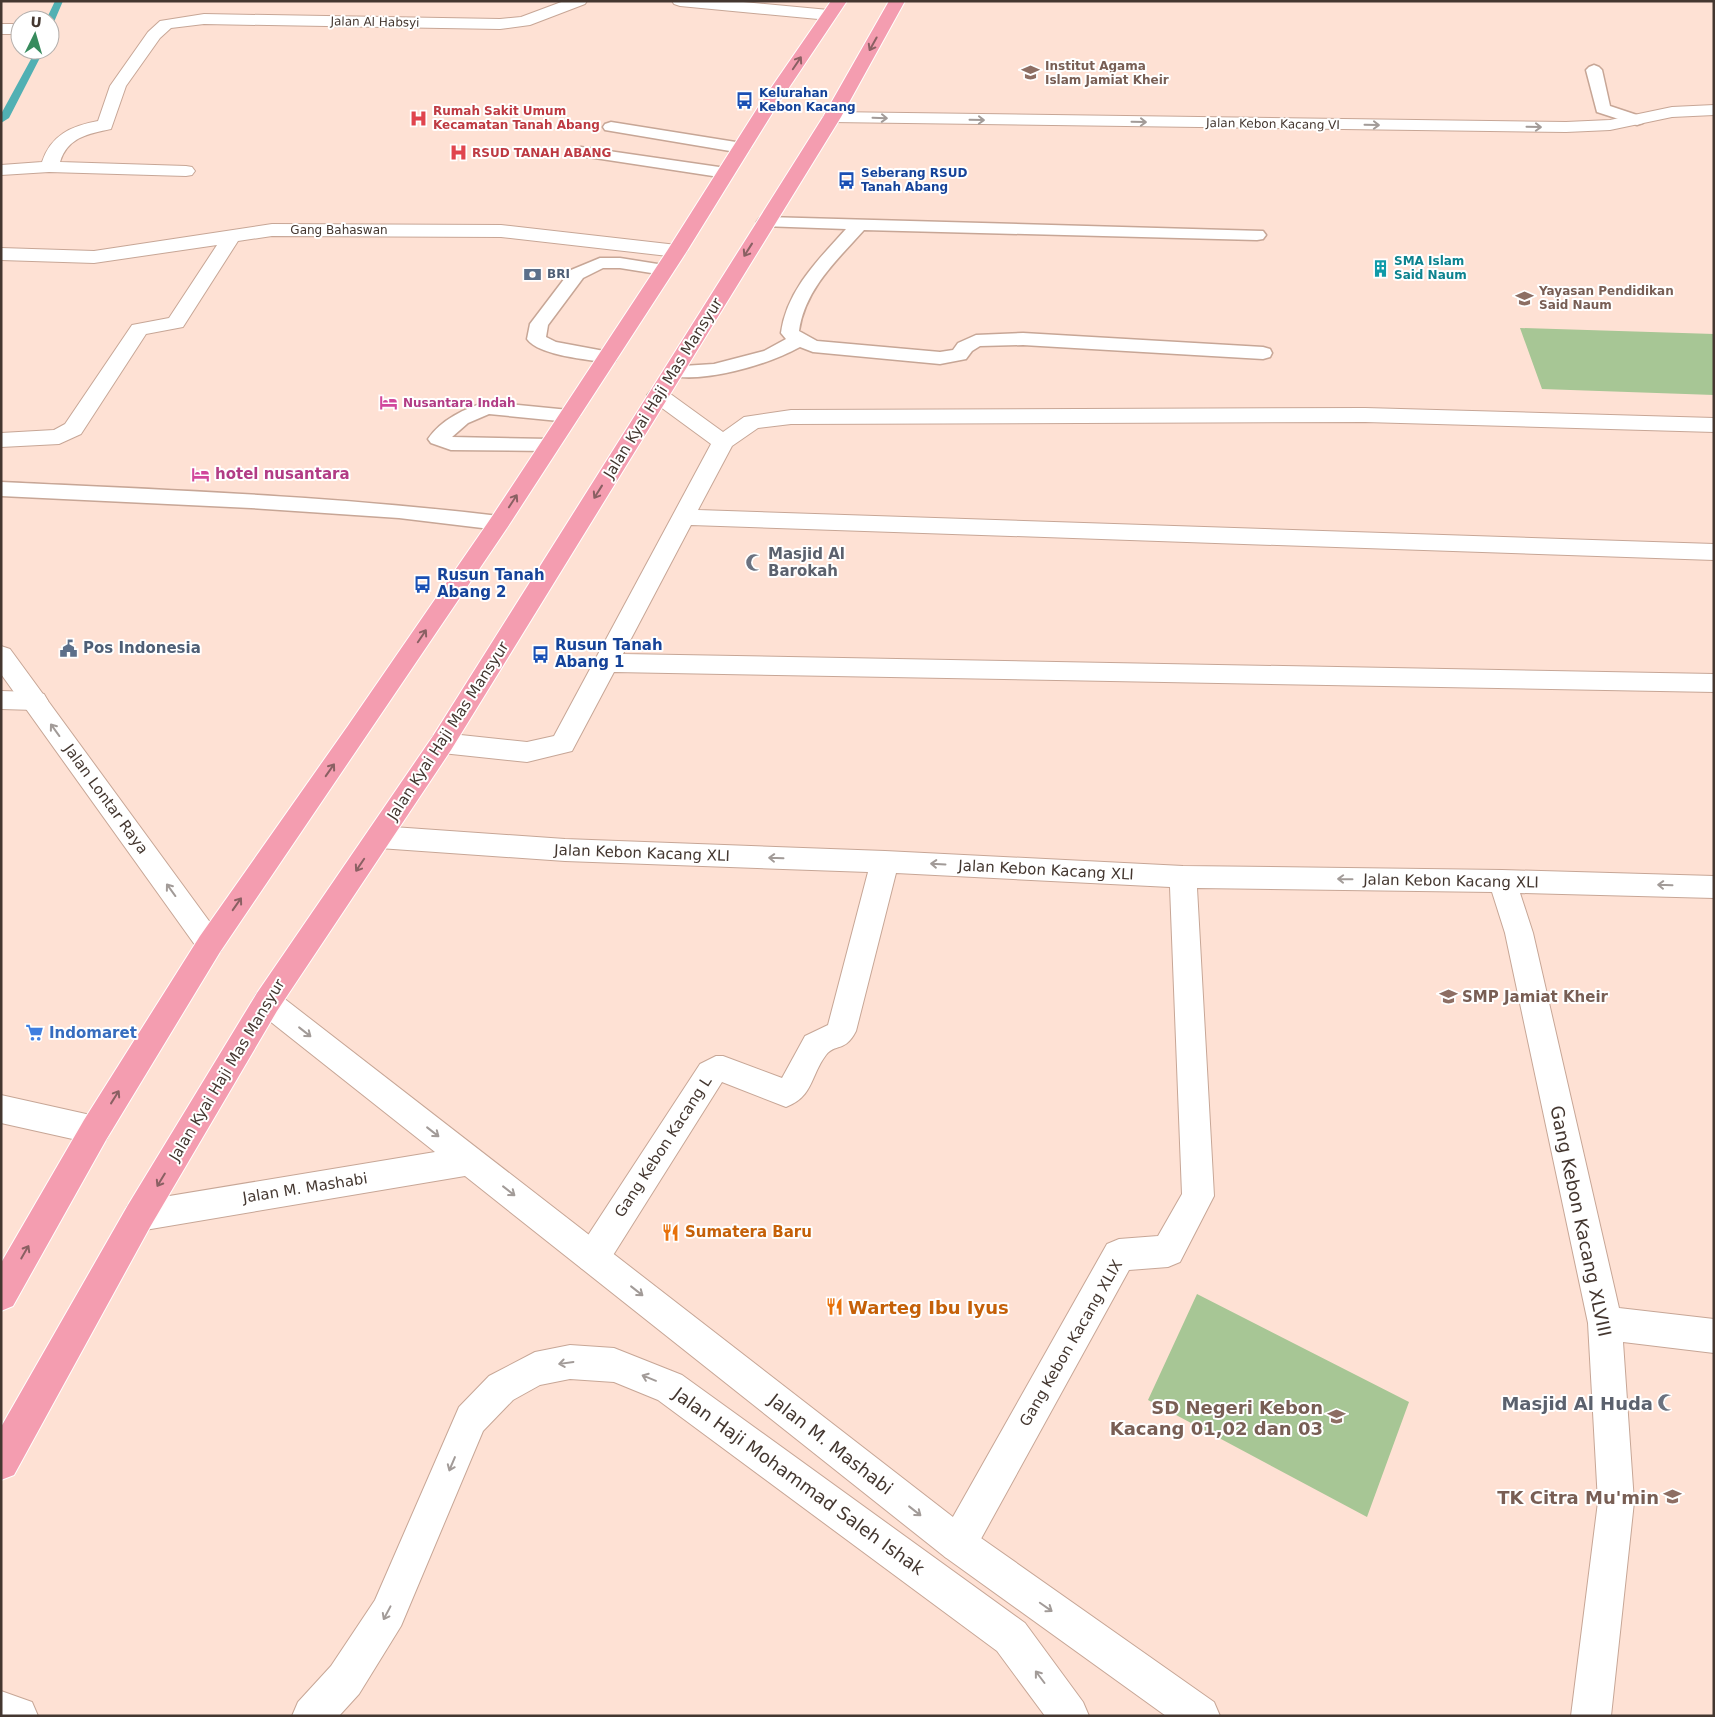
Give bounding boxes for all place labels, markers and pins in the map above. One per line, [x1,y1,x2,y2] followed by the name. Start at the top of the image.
[1045,59,1169,87] place label: Institut Agama Islam Jamiat Kheir
[1021,63,1041,83] school or university icon: Institut Agama Islam Jamiat Kheir
[759,86,856,114] place label: Kelurahan Kebon Kacang
[735,90,755,110] bus stop icon: Kelurahan Kebon Kacang
[433,104,600,132] place label: Rumah Sakit Umum Kecamatan Tanah Abang
[409,108,429,128] hospital icon: Rumah Sakit Umum Kecamatan Tanah Abang
[448,143,468,163] hospital icon: RSUD TANAH ABANG
[472,146,611,160] place label: RSUD TANAH ABANG
[861,166,967,194] place label: Seberang RSUD Tanah Abang
[837,170,857,190] bus stop icon: Seberang RSUD Tanah Abang
[1394,254,1467,282] place label: SMA Islam Said Naum
[1370,258,1390,278] building icon: SMA Islam Said Naum
[523,264,543,284] bank icon: BRI
[547,267,570,281] place label: BRI
[1538,284,1674,312] place label: Yayasan Pendidikan Said Naum
[1515,288,1535,308] school or university icon: Yayasan Pendidikan Said Naum
[379,393,399,413] hotel icon: Nusantara Indah
[403,396,516,410] place label: Nusantara Indah
[191,464,211,484] hotel icon: hotel nusantara
[215,465,350,483] place label: hotel nusantara
[768,545,845,580] place label: Masjid Al Barokah
[744,553,764,573] mosque icon: Masjid Al Barokah
[437,566,545,601] place label: Rusun Tanah Abang 2
[413,574,433,594] bus stop icon: Rusun Tanah Abang 2
[555,636,663,671] place label: Rusun Tanah Abang 1
[59,638,79,658] public building icon: Pos Indonesia
[83,639,201,657] place label: Pos Indonesia
[531,644,551,664] bus stop icon: Rusun Tanah Abang 1
[1438,987,1458,1007] school or university icon: SMP Jamiat Kheir
[1462,988,1609,1006] place label: SMP Jamiat Kheir
[25,1023,45,1043] supermarket icon: Indomaret
[49,1024,137,1042] place label: Indomaret
[661,1222,681,1242] restaurant icon: Sumatera Baru
[685,1223,812,1241] place label: Sumatera Baru
[824,1297,844,1317] restaurant icon: Warteg Ibu Iyus
[848,1297,1009,1318] place label: Warteg Ibu Iyus
[1501,1393,1653,1414] place label: Masjid Al Huda
[1657,1393,1677,1413] mosque icon: Masjid Al Huda
[1110,1397,1323,1439] place label: SD Negeri Kebon Kacang 01,02 dan 03
[1327,1407,1347,1427] school or university icon: SD Negeri Kebon Kacang 01,02 dan 03
[1497,1487,1659,1508] place label: TK Citra Mu'min
[1663,1487,1683,1507] school or university icon: TK Citra Mu'min

